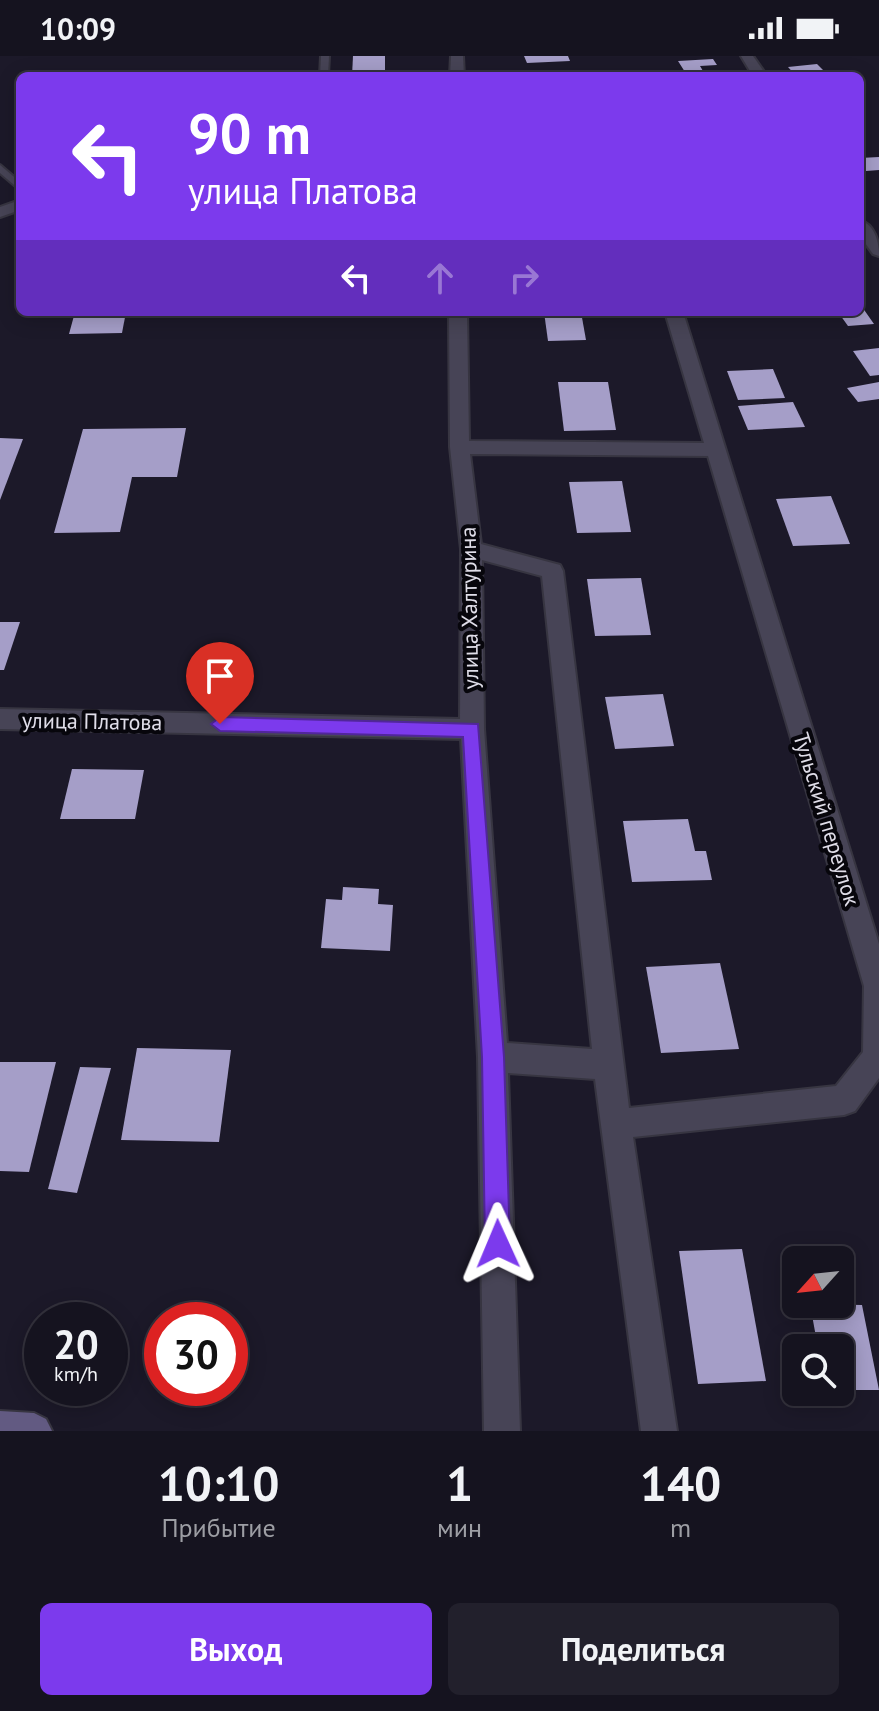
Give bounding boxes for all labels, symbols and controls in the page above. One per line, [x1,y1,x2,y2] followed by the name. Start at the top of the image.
[40,9,116,48] text: 10:09
[188,97,311,169] text: 90 m
[56,104,160,208] icon: left
[188,167,418,214] text: улица Платова
[334,256,378,300] icon: left
[418,256,462,300] icon: ahead
[502,256,546,300] icon: right
[454,526,484,690] street label: улица Халтурина
[186,642,254,724] pin
[198,654,242,698] icon: arrive
[22,706,162,736] street label: улица Платова
[787,729,867,909] street label: Тульский переулок
[456,1202,540,1286] position arrow
[782,1246,854,1318] north arrow
[782,1246,854,1406] map controls
[144,1302,248,1406] speed limit sign: 30
[53,1318,99,1370] text: 20
[782,1334,854,1406] button: search
[54,1361,98,1387] text: km/h
[158,1452,279,1514] text: 10:10
[446,1452,473,1514] text: 1
[640,1452,721,1514] text: 140
[161,1511,276,1544] text: Прибытие
[437,1511,482,1544] text: мин
[670,1511,691,1544] text: m
[40,1603,432,1695] button: Выход
[448,1603,839,1695] button: Поделиться

